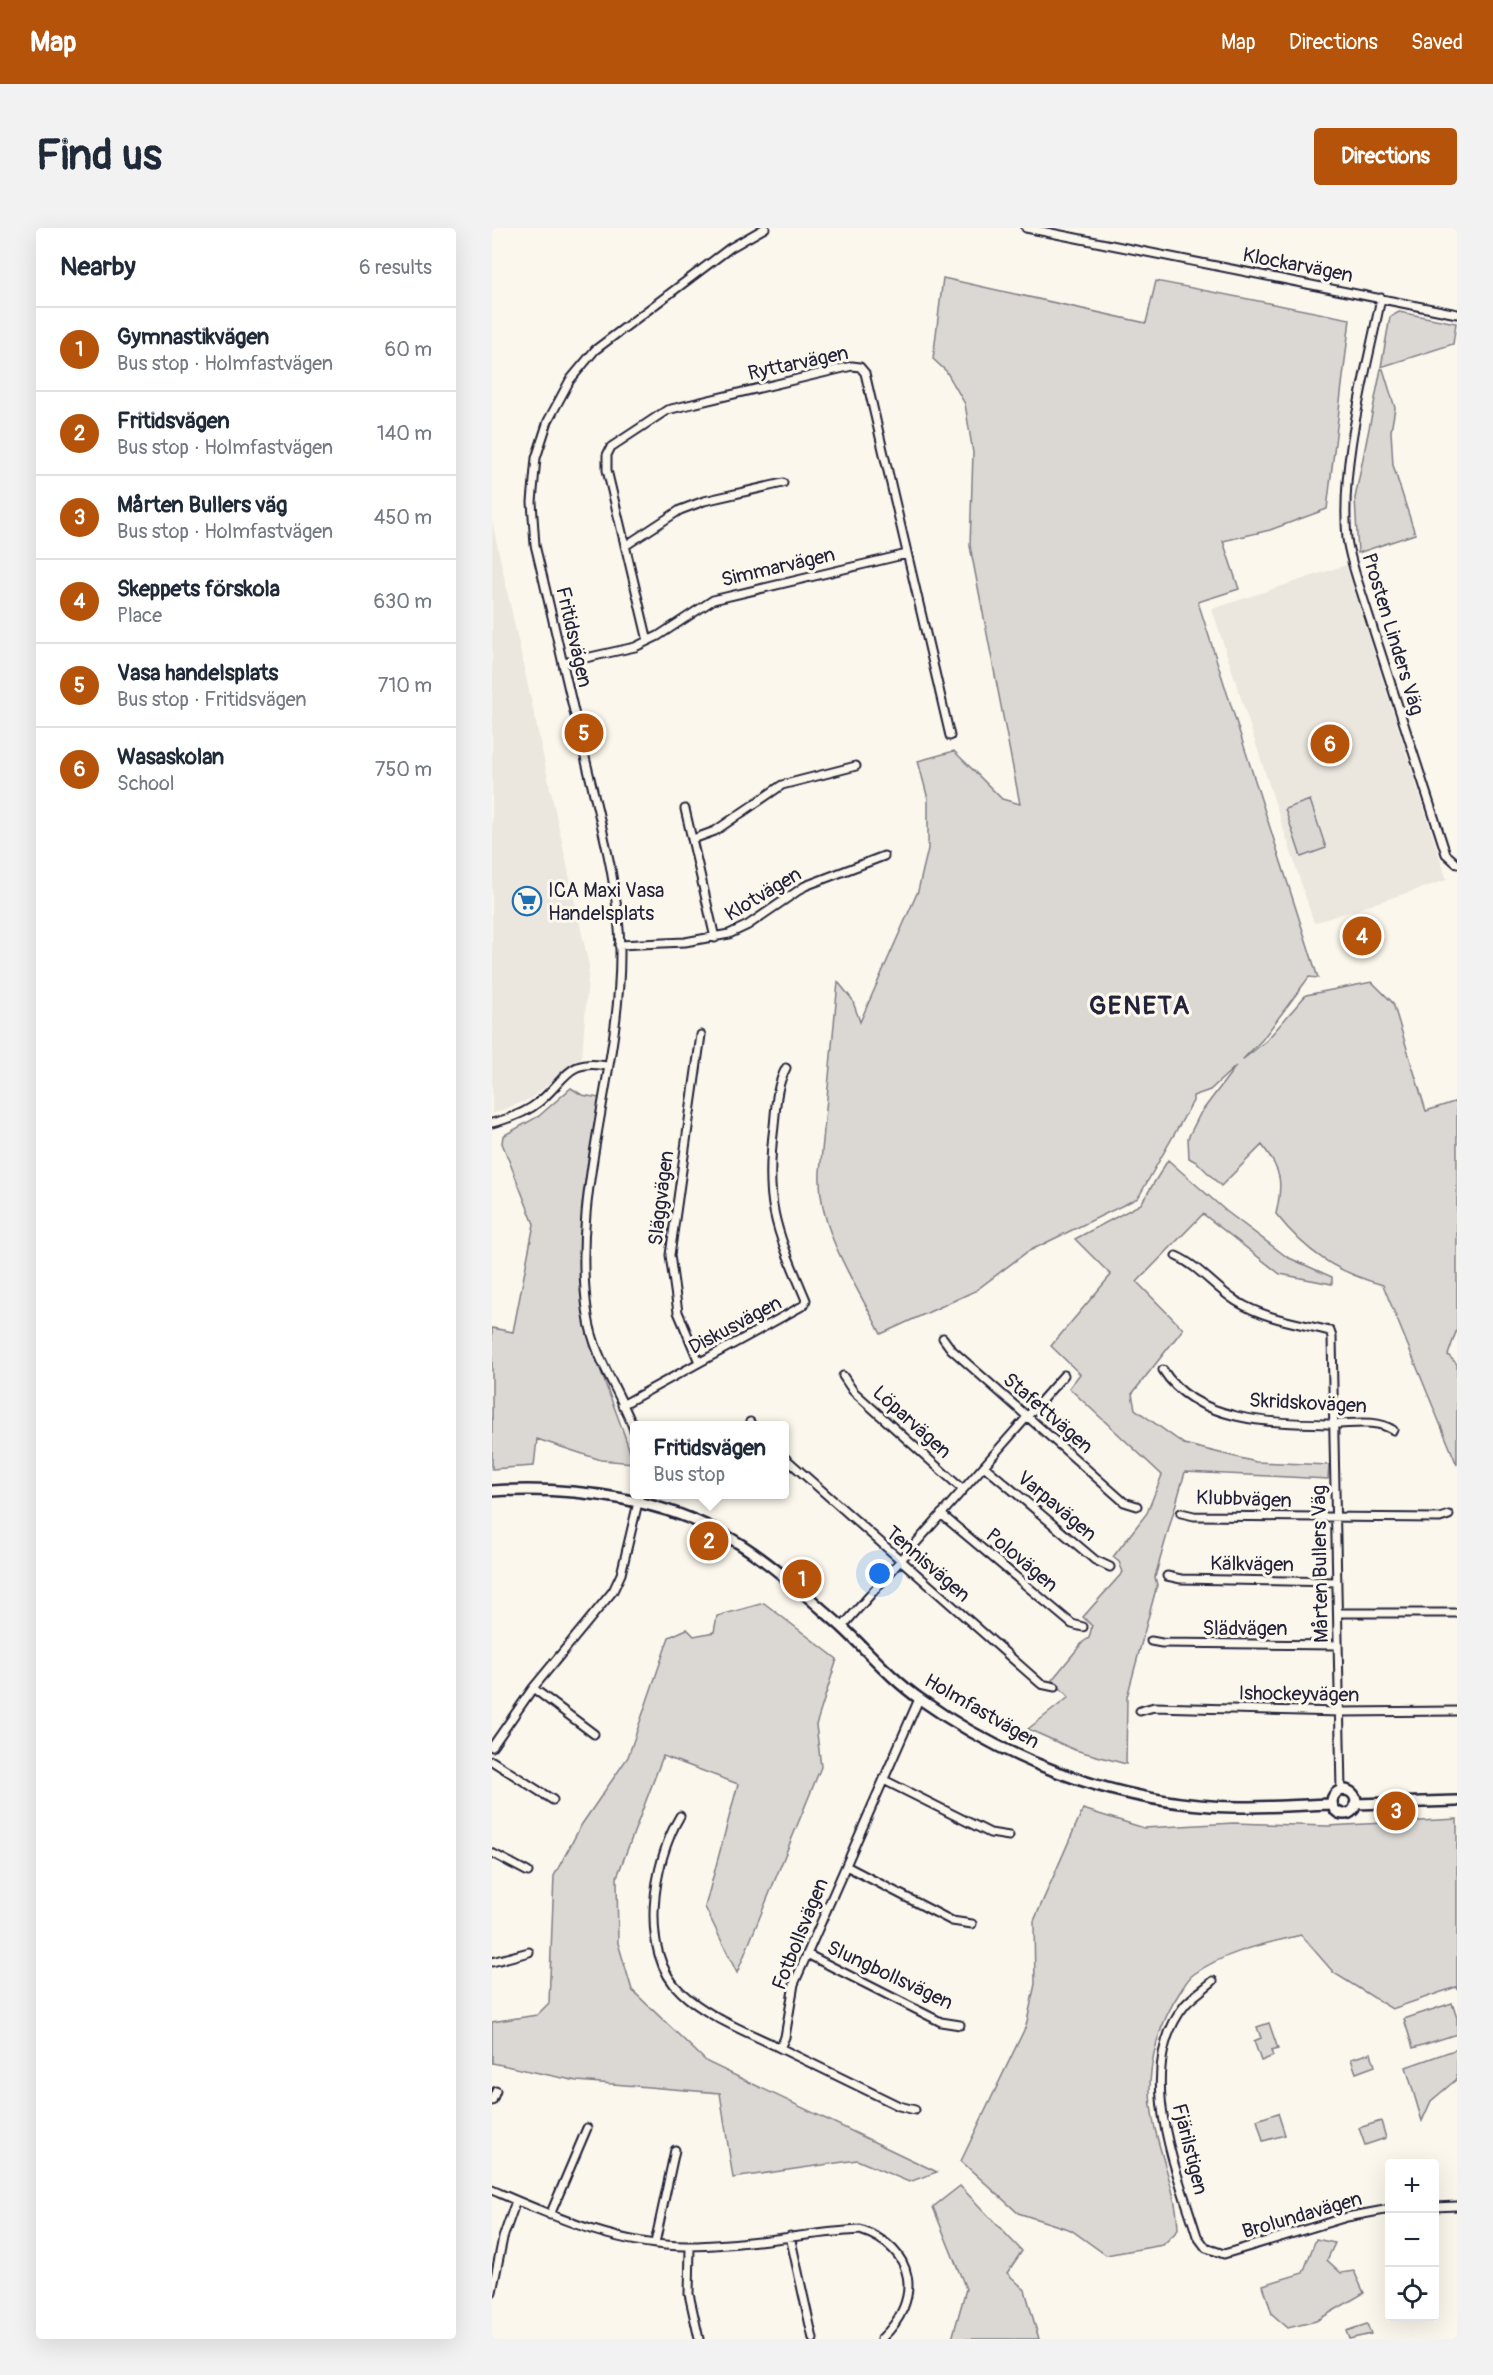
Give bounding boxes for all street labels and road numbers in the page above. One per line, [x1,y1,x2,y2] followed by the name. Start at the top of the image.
[1241,242,1355,288] street label: Klockarvägen
[745,340,851,386] street label: Ryttarvägen
[719,542,837,592] street label: Simmarvägen
[1356,550,1430,718] street label: Prosten Linders Väg
[550,584,598,690] street label: Fritidsvägen
[720,861,806,927] street label: Klotvägen
[643,1149,679,1247] street label: Släggvägen
[684,1290,786,1360] street label: Diskusvägen
[998,1367,1098,1459] street label: Stafettvägen
[867,1380,957,1464] street label: Löparvägen
[1248,1387,1368,1419] street label: Skridskovägen
[1012,1465,1102,1547] street label: Varpavägen
[1196,1485,1292,1513] street label: Klubbvägen
[1306,1485,1334,1643] street label: Mårten Bullers Väg
[881,1520,975,1608] street label: Tennisvägen
[981,1523,1063,1597] street label: Polovägen
[1210,1551,1294,1577] street label: Kälkvägen
[1202,1616,1288,1641] street label: Slädvägen
[920,1668,1044,1754] street label: Holmfastvägen
[1238,1680,1360,1708] street label: Ishockeyvägen
[766,1875,834,1993] street label: Fotbollsvägen
[823,1935,957,2015] street label: Slungbollsvägen
[1167,2101,1213,2197] street label: Fjärilstigen
[1239,2186,1365,2244] street label: Brolundavägen

